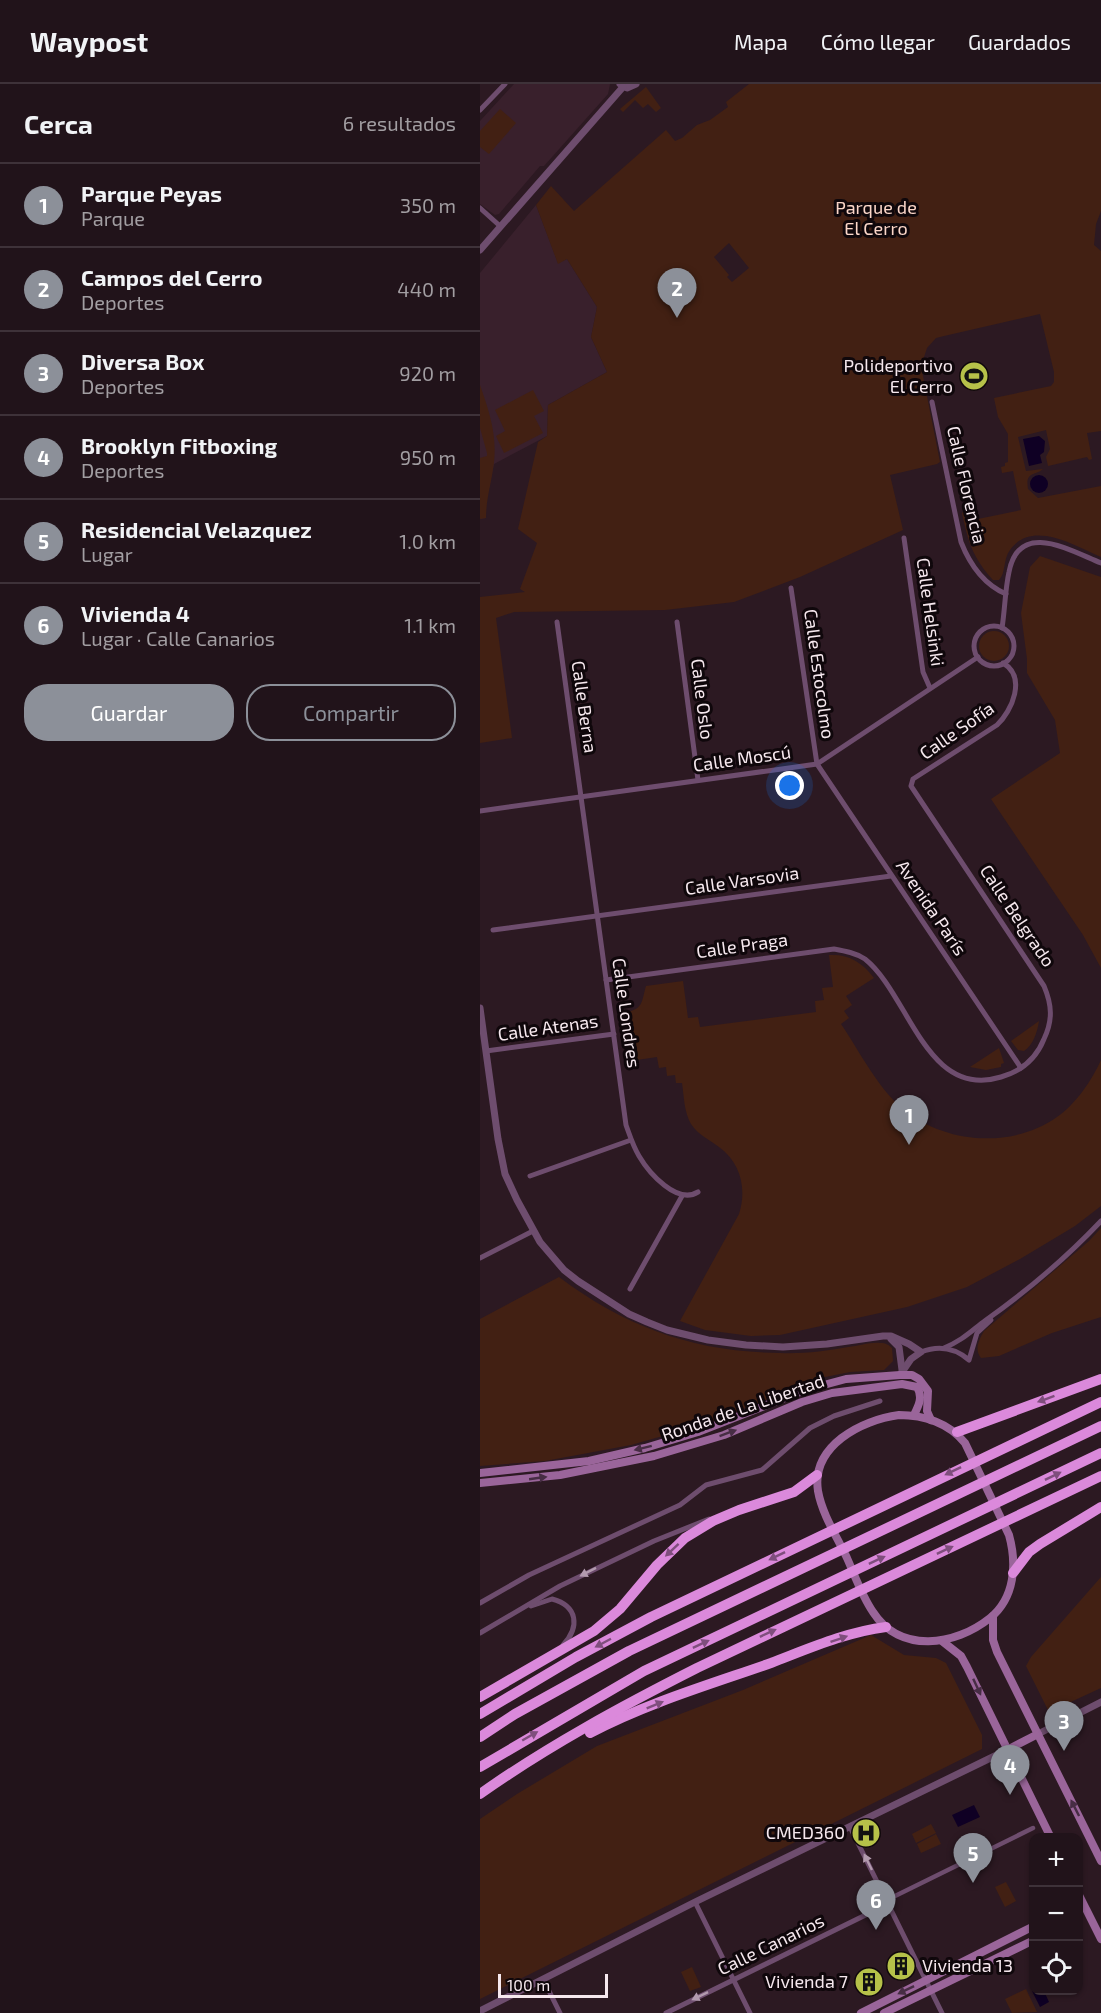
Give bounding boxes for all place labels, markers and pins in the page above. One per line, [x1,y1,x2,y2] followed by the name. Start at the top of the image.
[658,268,696,318] pin: 2
[844,354,953,397] place label: Polideportivo El Cerro
[958,360,990,392] sports icon: Polideportivo El Cerro
[890,1096,928,1145] pin: 1
[1044,1702,1084,1751] pin: 3
[990,1746,1030,1795] pin: 4
[850,1817,882,1849] hospital icon: CMED360
[766,1821,845,1843] place label: CMED360
[954,1834,992,1883] pin: 5
[856,1880,896,1930] pin: 6
[885,1950,917,1982] building icon: Vivienda 13
[922,1954,1013,1976] place label: Vivienda 13
[853,1966,885,1998] building icon: Vivienda 7
[765,1970,848,1992] place label: Vivienda 7

